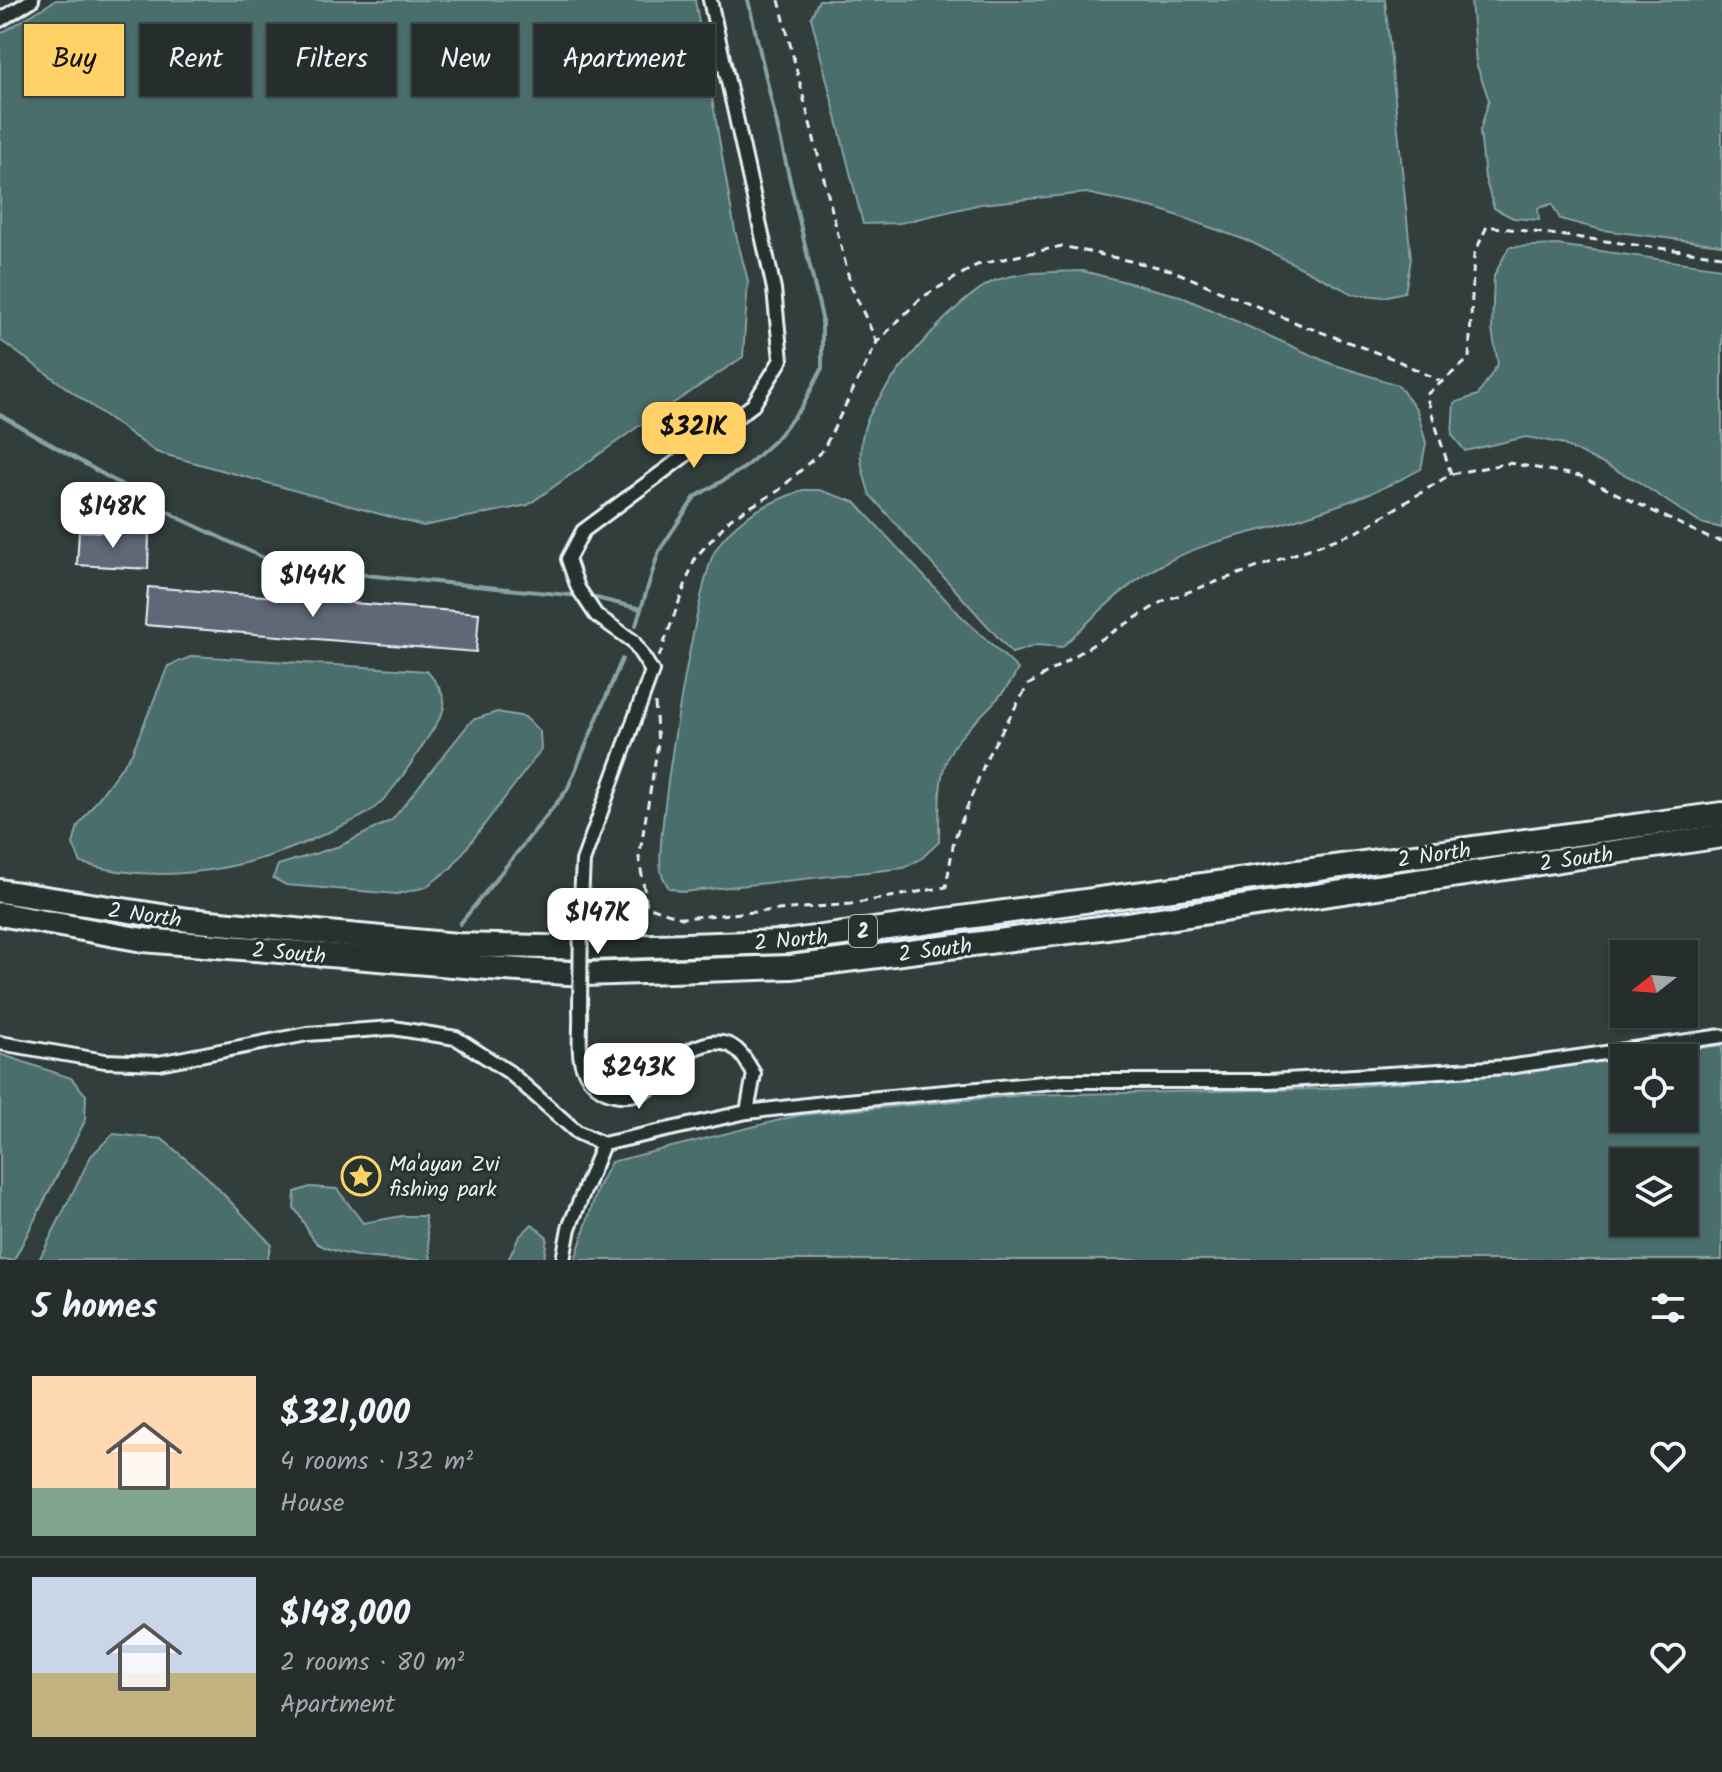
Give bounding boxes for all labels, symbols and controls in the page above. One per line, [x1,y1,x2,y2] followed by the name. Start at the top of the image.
[24,24,124,96] chip: Buy
[140,24,251,96] chip: Rent
[267,24,396,96] chip: Filters
[412,24,518,96] chip: New
[534,24,715,96] chip: Apartment
[638,402,750,470] pin: $321K
[660,407,728,449] text: $321K
[57,482,169,550] pin: $148K
[79,487,147,529] text: $148K
[257,551,369,619] pin: $144K
[279,556,347,598] text: $144K
[1395,834,1473,879] street label: 2 North
[1537,838,1615,883] street label: 2 South
[542,888,654,956] pin: $147K
[565,893,631,935] text: $147K
[106,894,184,939] street label: 2 North
[849,915,877,947] road number: 2
[753,921,830,962] street label: 2 North
[896,930,974,973] street label: 2 South
[250,934,327,975] street label: 2 South
[1610,940,1698,1028] north arrow
[1610,940,1698,1236] map controls
[583,1043,695,1111] pin: $243K
[1610,1044,1698,1132] button: locate
[602,1048,676,1090] text: $243K
[389,1148,500,1208] place label: Ma'ayan Zvi fishing park
[1610,1148,1698,1236] button: layers
[340,1155,382,1197] place icon: Ma'ayan Zvi fishing park
[32,1281,157,1335] text: 5 homes
[1646,1286,1690,1330] icon: filters
[280,1387,410,1441] text: $321,000
[96,1408,192,1504] icon: home
[1646,1434,1690,1478] icon: heart
[280,1441,473,1483] text: 4 rooms · 132 m²
[280,1483,344,1525] text: House
[280,1588,410,1642] text: $148,000
[96,1609,192,1705] icon: home
[1646,1635,1690,1679] icon: heart
[280,1642,464,1684] text: 2 rooms · 80 m²
[280,1684,395,1726] text: Apartment

